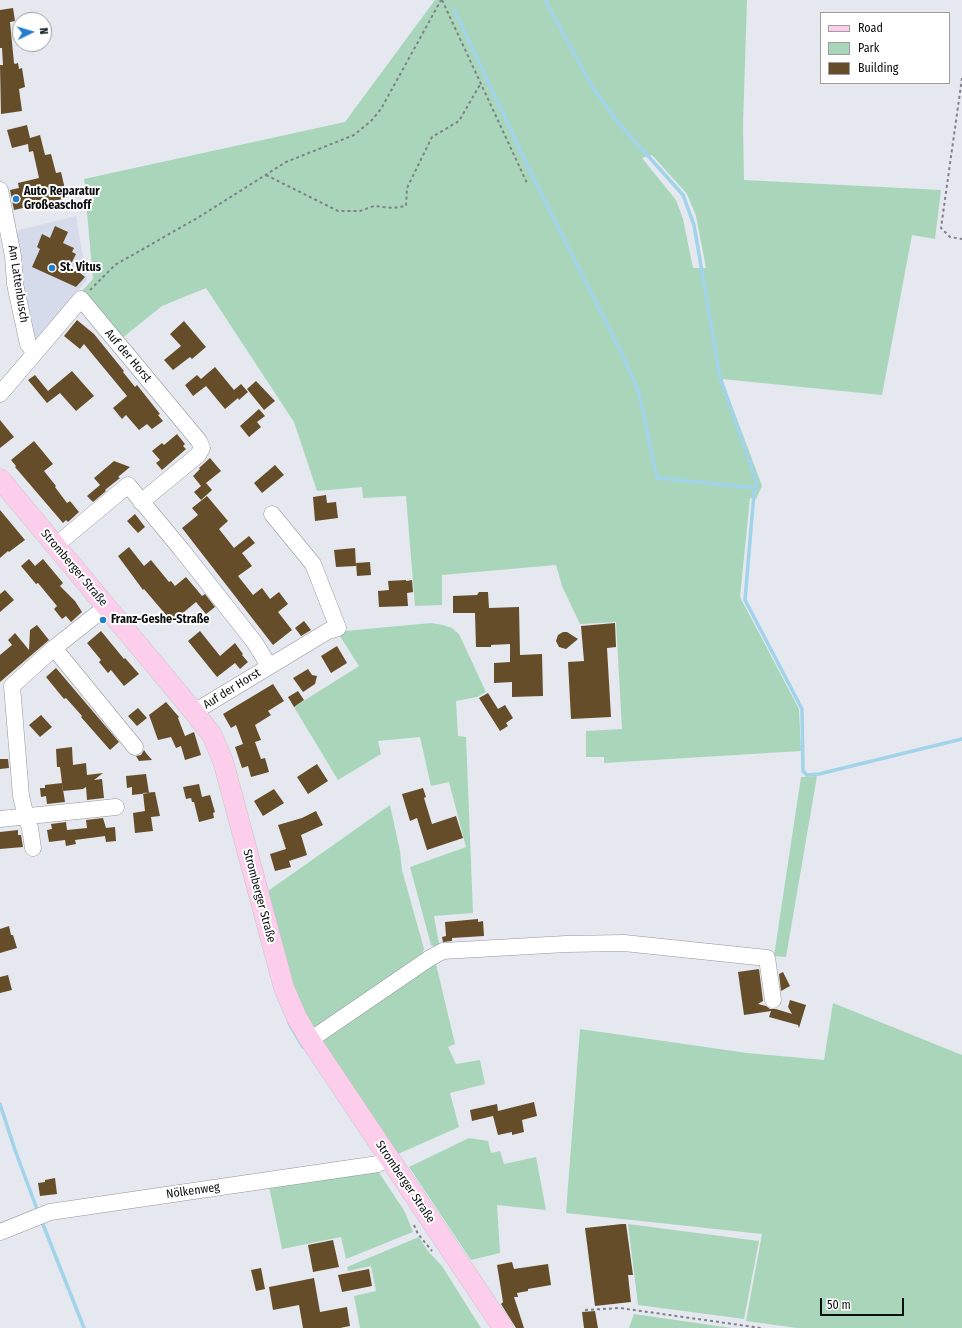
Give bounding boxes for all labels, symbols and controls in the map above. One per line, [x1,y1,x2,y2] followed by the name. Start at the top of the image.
[12,12,52,52] north arrow
[820,12,950,84] legend
[858,21,883,35] text: Road
[37,27,50,35] text: N
[858,41,879,55] text: Park
[858,61,898,75] text: Building
[24,185,100,213] place label: Auto Reparatur Großeaschoff
[11,194,21,204] marker: Auto Reparatur Großeaschoff
[5,244,31,324] street label: Am Lattenbusch
[60,261,101,275] place label: St. Vitus
[47,263,57,273] marker: St. Vitus
[102,326,154,386] street label: Auf der Horst
[38,527,110,609] street label: Stromberger Straße
[111,613,209,627] place label: Franz-Geshe-Straße
[98,615,108,625] marker: Franz-Geshe-Straße
[201,666,263,712] street label: Auf der Horst
[240,848,278,944] street label: Stromberger Straße
[372,1138,438,1226] street label: Stromberger Straße
[165,1180,221,1202] street label: Nölkenweg
[822,1290,906,1316] scale bar
[827,1298,851,1312] text: 50 m

